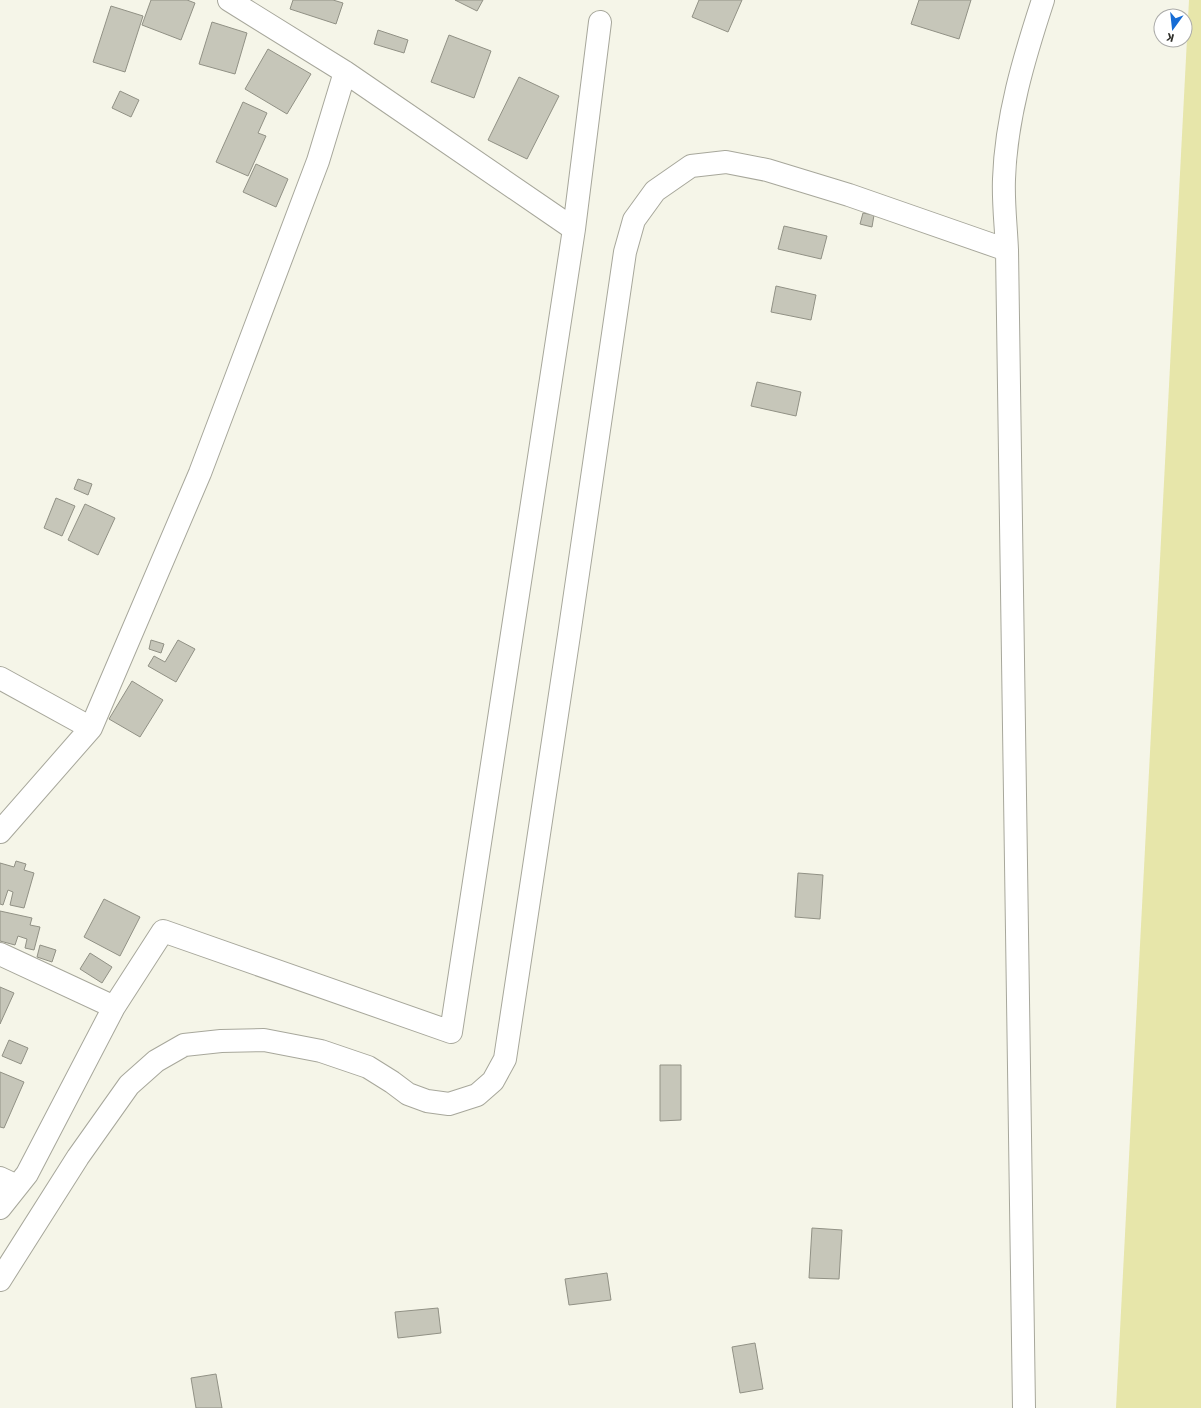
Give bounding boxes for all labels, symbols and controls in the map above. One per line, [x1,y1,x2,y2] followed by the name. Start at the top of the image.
[1153,8,1193,48] north arrow
[1164,30,1176,44] text: K

